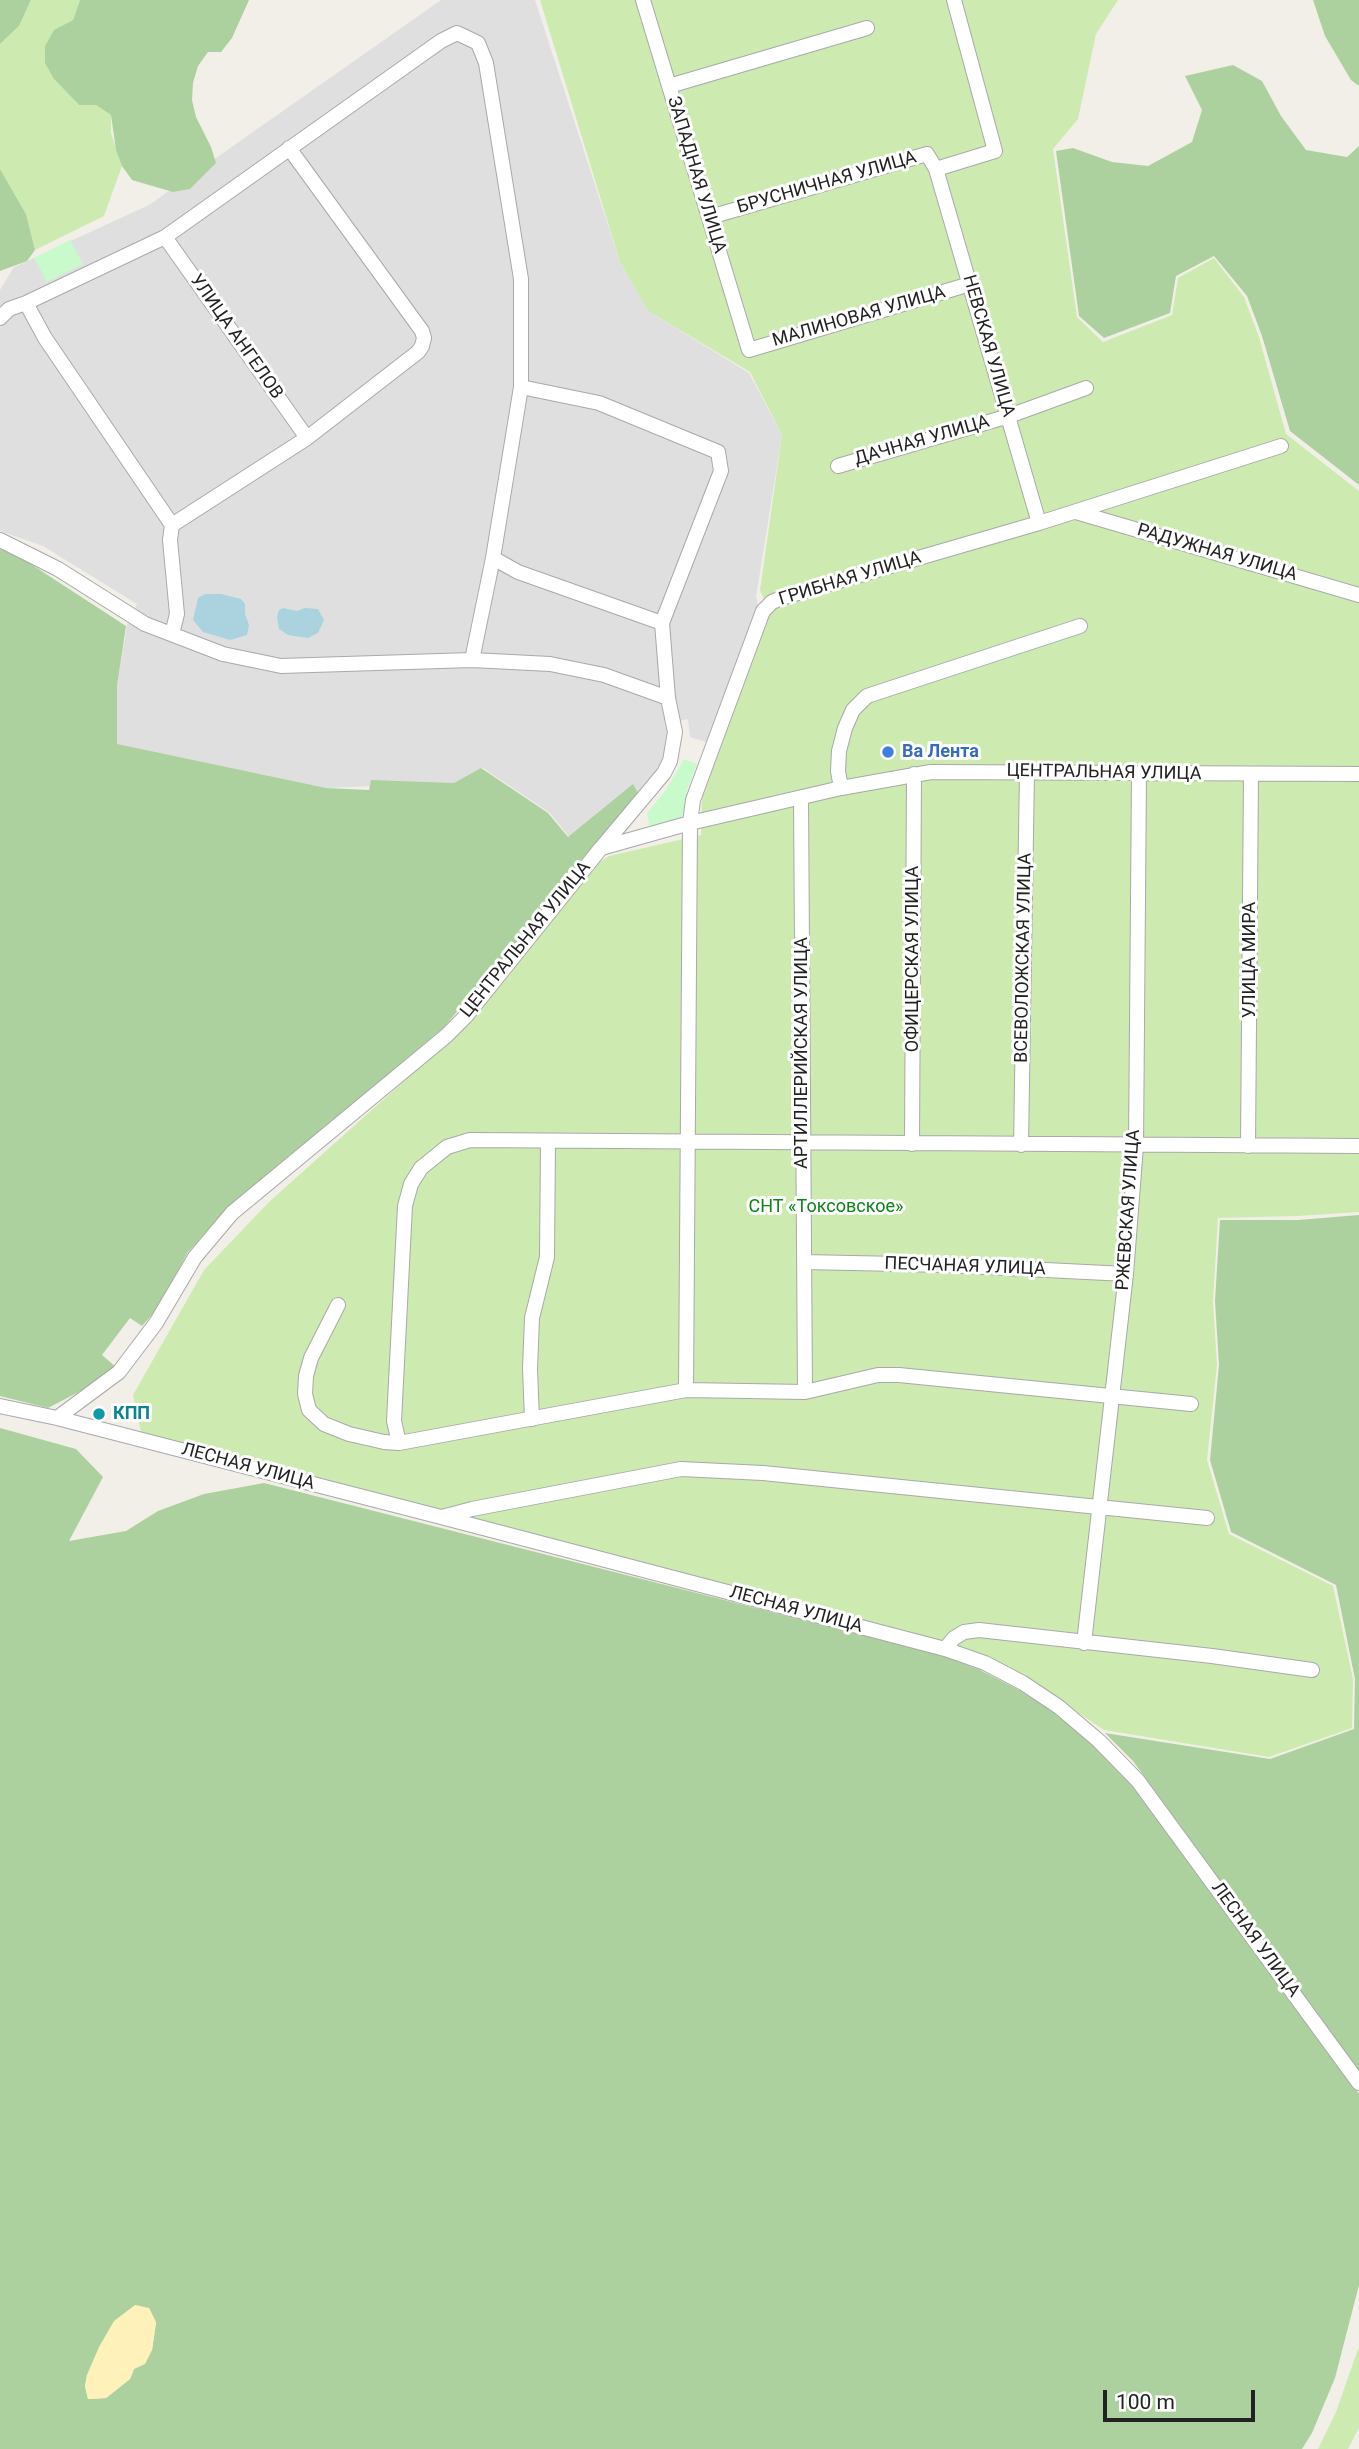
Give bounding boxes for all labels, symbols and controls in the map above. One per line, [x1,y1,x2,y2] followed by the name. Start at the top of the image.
[662,94,730,256] street label: ЗАПАДНАЯ УЛИЦА
[735,147,919,219] street label: БРУСНИЧНАЯ УЛИЦА
[185,271,287,403] street label: УЛИЦА АНГЕЛОВ
[957,272,1019,420] street label: НЕВСКАЯ УЛИЦА
[770,282,948,352] street label: МАЛИНОВАЯ УЛИЦА
[852,411,992,471] street label: ДАЧНАЯ УЛИЦА
[1135,520,1299,586] street label: РАДУЖНАЯ УЛИЦА
[776,547,924,611] street label: ГРИБНАЯ УЛИЦА
[902,741,979,763] place label: Ва Лента
[880,744,896,760] marker: Ва Лента
[1006,761,1202,785] street label: ЦЕНТРАЛЬНАЯ УЛИЦА
[1011,853,1037,1063] street label: ВСЕВОЛОЖСКАЯ УЛИЦА
[456,857,596,1023] street label: ЦЕНТРАЛЬНАЯ УЛИЦА
[902,866,924,1052] street label: ОФИЦЕРСКАЯ УЛИЦА
[1239,902,1261,1018] street label: УЛИЦА МИРА
[791,937,813,1169] street label: АРТИЛЛЕРИЙСКАЯ УЛИЦА
[1113,1129,1145,1291] street label: РЖЕВСКАЯ УЛИЦА
[749,1196,903,1218] park label: СНТ «Токсовское»
[884,1253,1046,1281] street label: ПЕСЧАНАЯ УЛИЦА
[113,1403,150,1425] place label: КПП
[91,1406,107,1422] marker: КПП
[179,1439,317,1495] street label: ЛЕСНАЯ УЛИЦА
[727,1582,865,1638] street label: ЛЕСНАЯ УЛИЦА
[1206,1878,1304,2002] street label: ЛЕСНАЯ УЛИЦА
[1107,2376,1259,2420] scale bar
[1116,2390,1175,2414] text: 100 m

